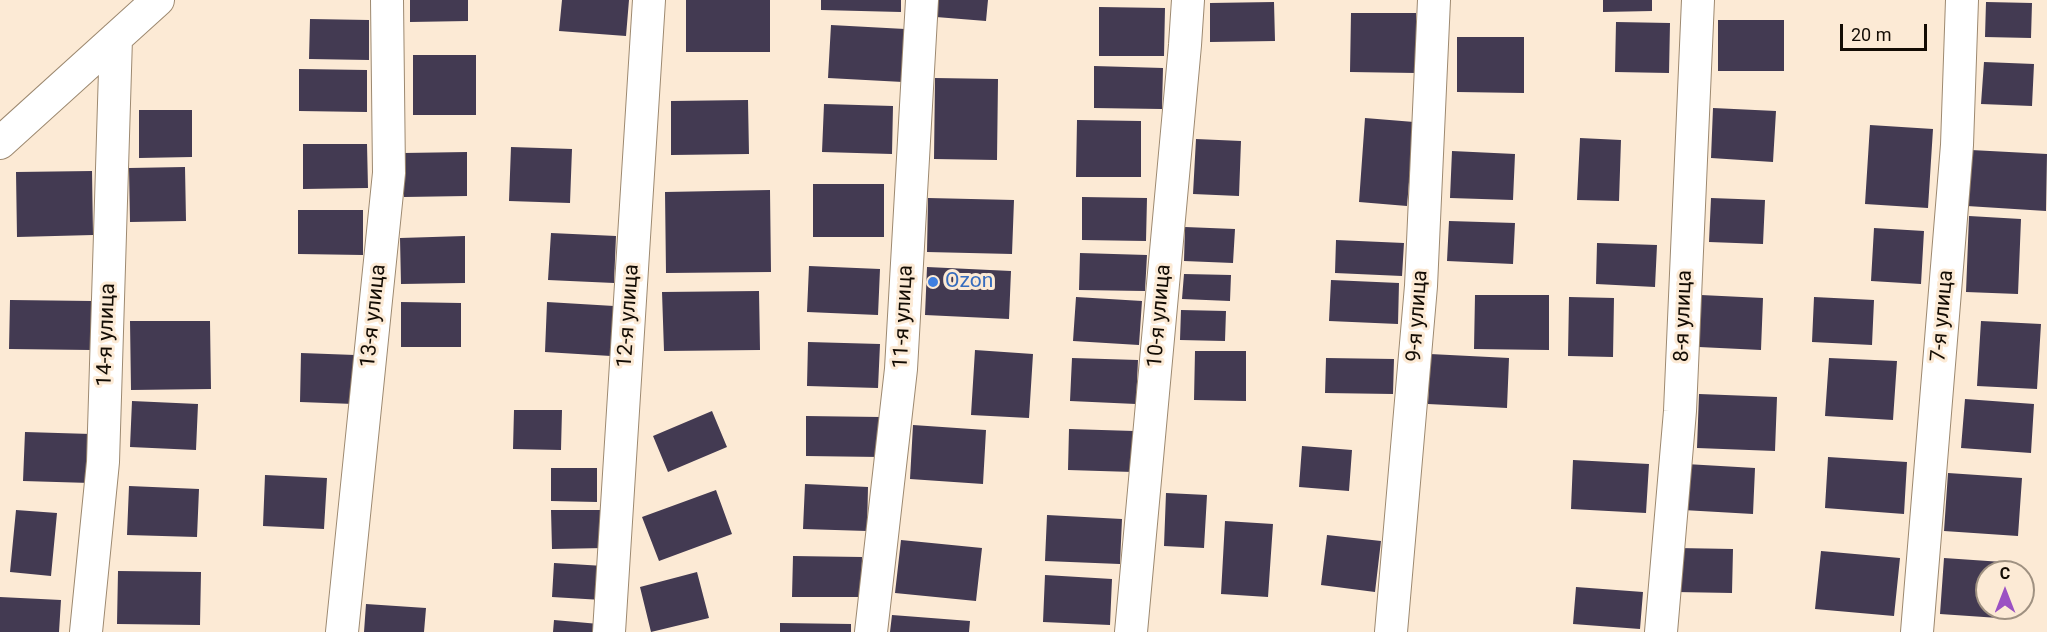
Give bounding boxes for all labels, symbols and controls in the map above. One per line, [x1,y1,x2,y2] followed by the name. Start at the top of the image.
[1843,12,1930,50] scale bar
[1851,24,1891,45] text: 20 m
[356,263,392,369] street label: 13-я улица
[613,263,645,369] street label: 12-я улица
[1143,263,1177,369] street label: 10-я улица
[889,265,919,369] street label: 11-я улица
[945,269,993,295] place label: Ozon
[1402,269,1434,363] street label: 9-я улица
[1926,269,1960,363] street label: 7-я улица
[1670,270,1698,362] street label: 8-я улица
[926,275,940,289] marker: Ozon
[93,283,121,387] street label: 14-я улица
[1975,560,2035,620] north arrow
[2000,564,2010,583] text: С

